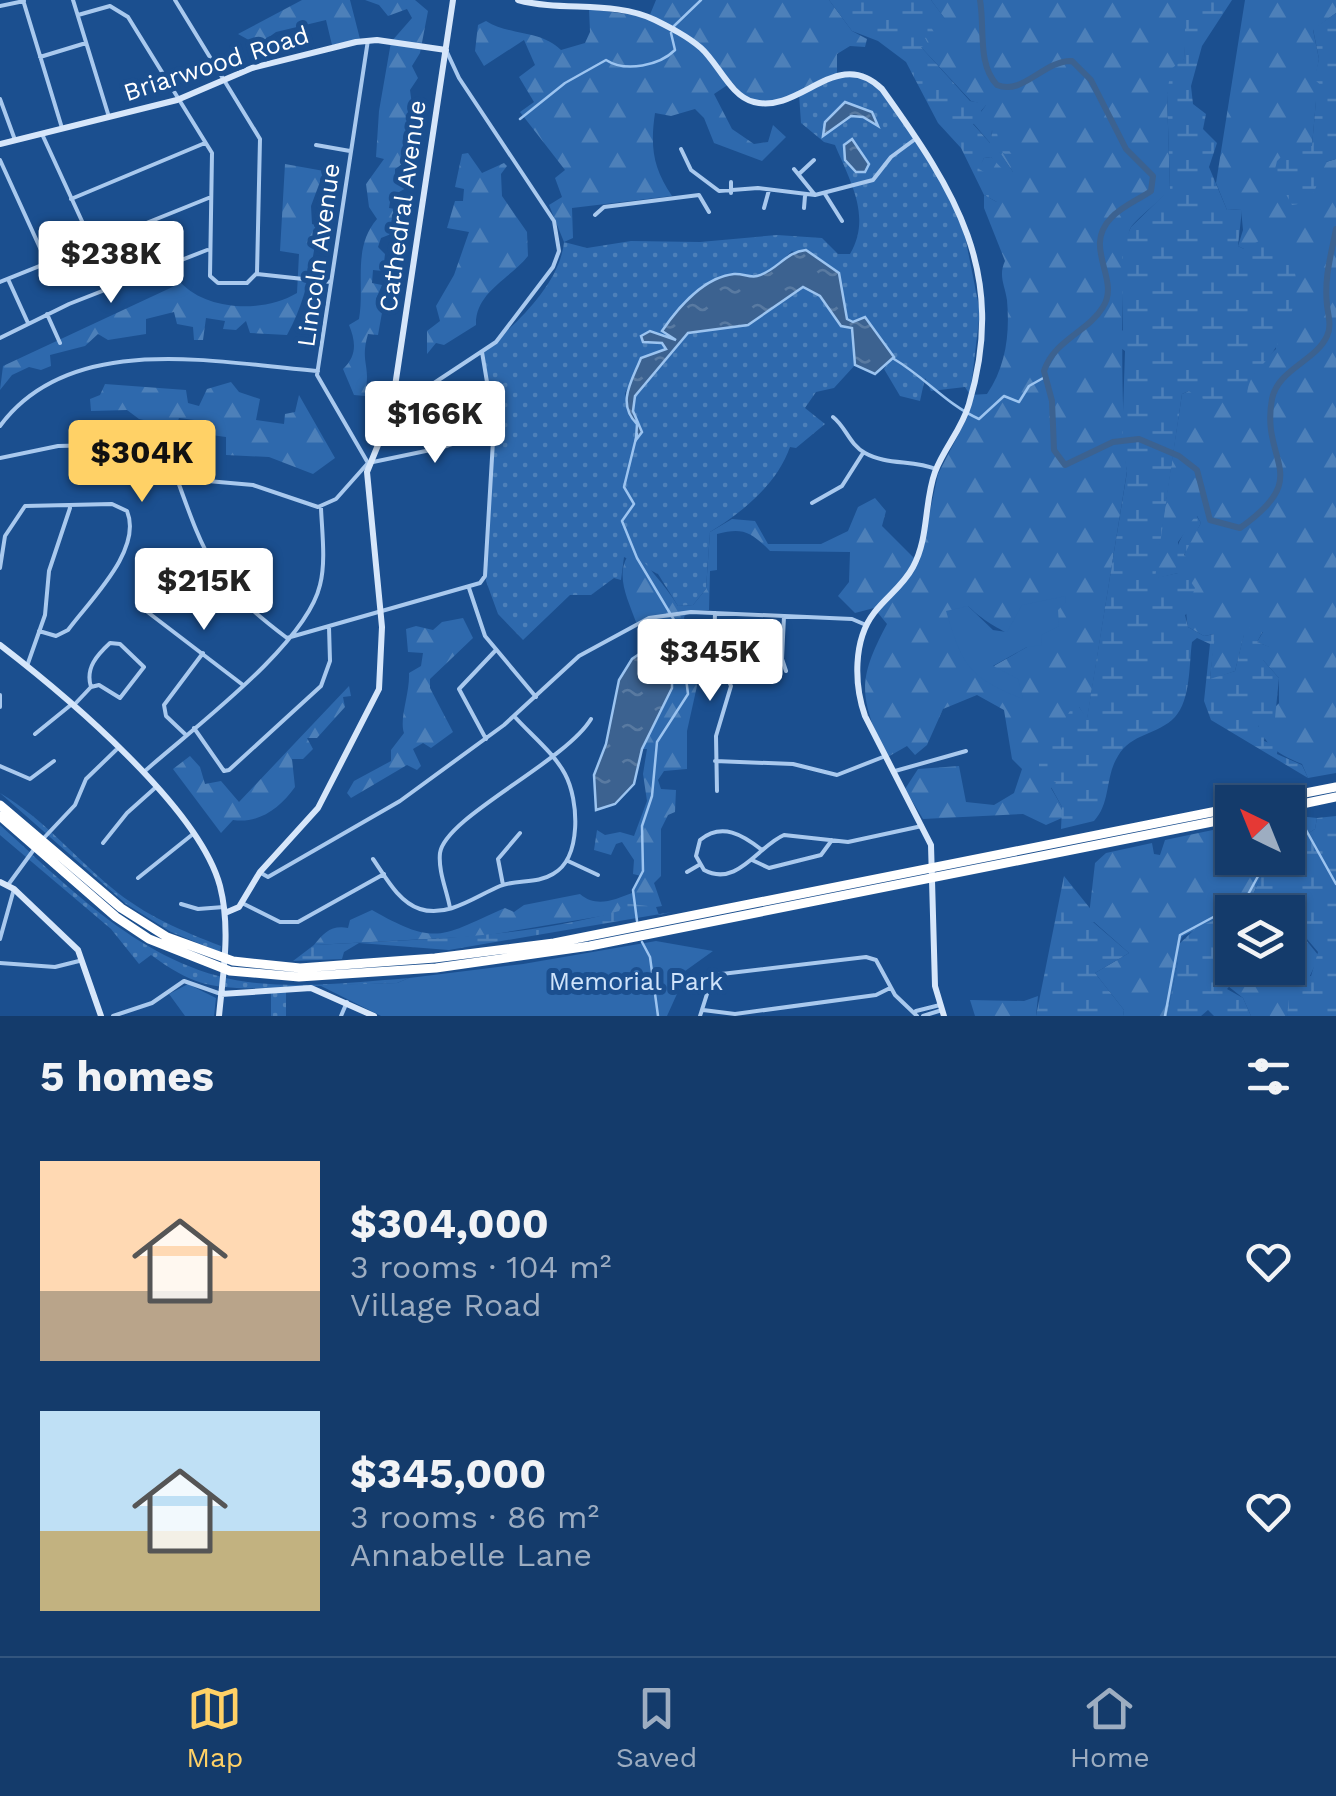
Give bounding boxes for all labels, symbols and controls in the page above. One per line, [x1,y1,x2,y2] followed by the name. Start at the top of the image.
[120,20,313,107] street label: Briarwood Road
[373,98,432,314] street label: Cathedral Avenue
[291,161,346,349] street label: Lincoln Avenue
[41,221,181,306] pin: $238K
[61,234,161,272] text: $238K
[365,381,505,466] pin: $166K
[387,394,483,432] text: $166K
[72,420,212,505] pin: $304K
[91,433,193,471] text: $304K
[134,548,274,633] pin: $215K
[157,561,251,599] text: $215K
[640,619,780,704] pin: $345K
[660,632,761,670] text: $345K
[1215,785,1305,875] north arrow
[1215,785,1305,985] map controls
[1215,895,1305,985] button: layers
[549,967,723,996] park label: Memorial Park
[1241,1049,1296,1104] icon: filters
[40,1052,214,1101] text: 5 homes
[350,1199,549,1248] text: $304,000
[120,1201,240,1321] icon: home
[1241,1234,1296,1289] icon: heart
[350,1248,611,1286] text: 3 rooms · 104 m²
[350,1286,541,1324] text: Village Road
[350,1449,546,1498] text: $345,000
[120,1451,240,1571] icon: home
[1241,1484,1296,1539] icon: heart
[350,1498,599,1536] text: 3 rooms · 86 m²
[350,1536,592,1574] text: Annabelle Lane
[186,1681,243,1774] tab: Map
[616,1681,697,1774] tab: Saved
[1070,1681,1150,1774] tab: Home

